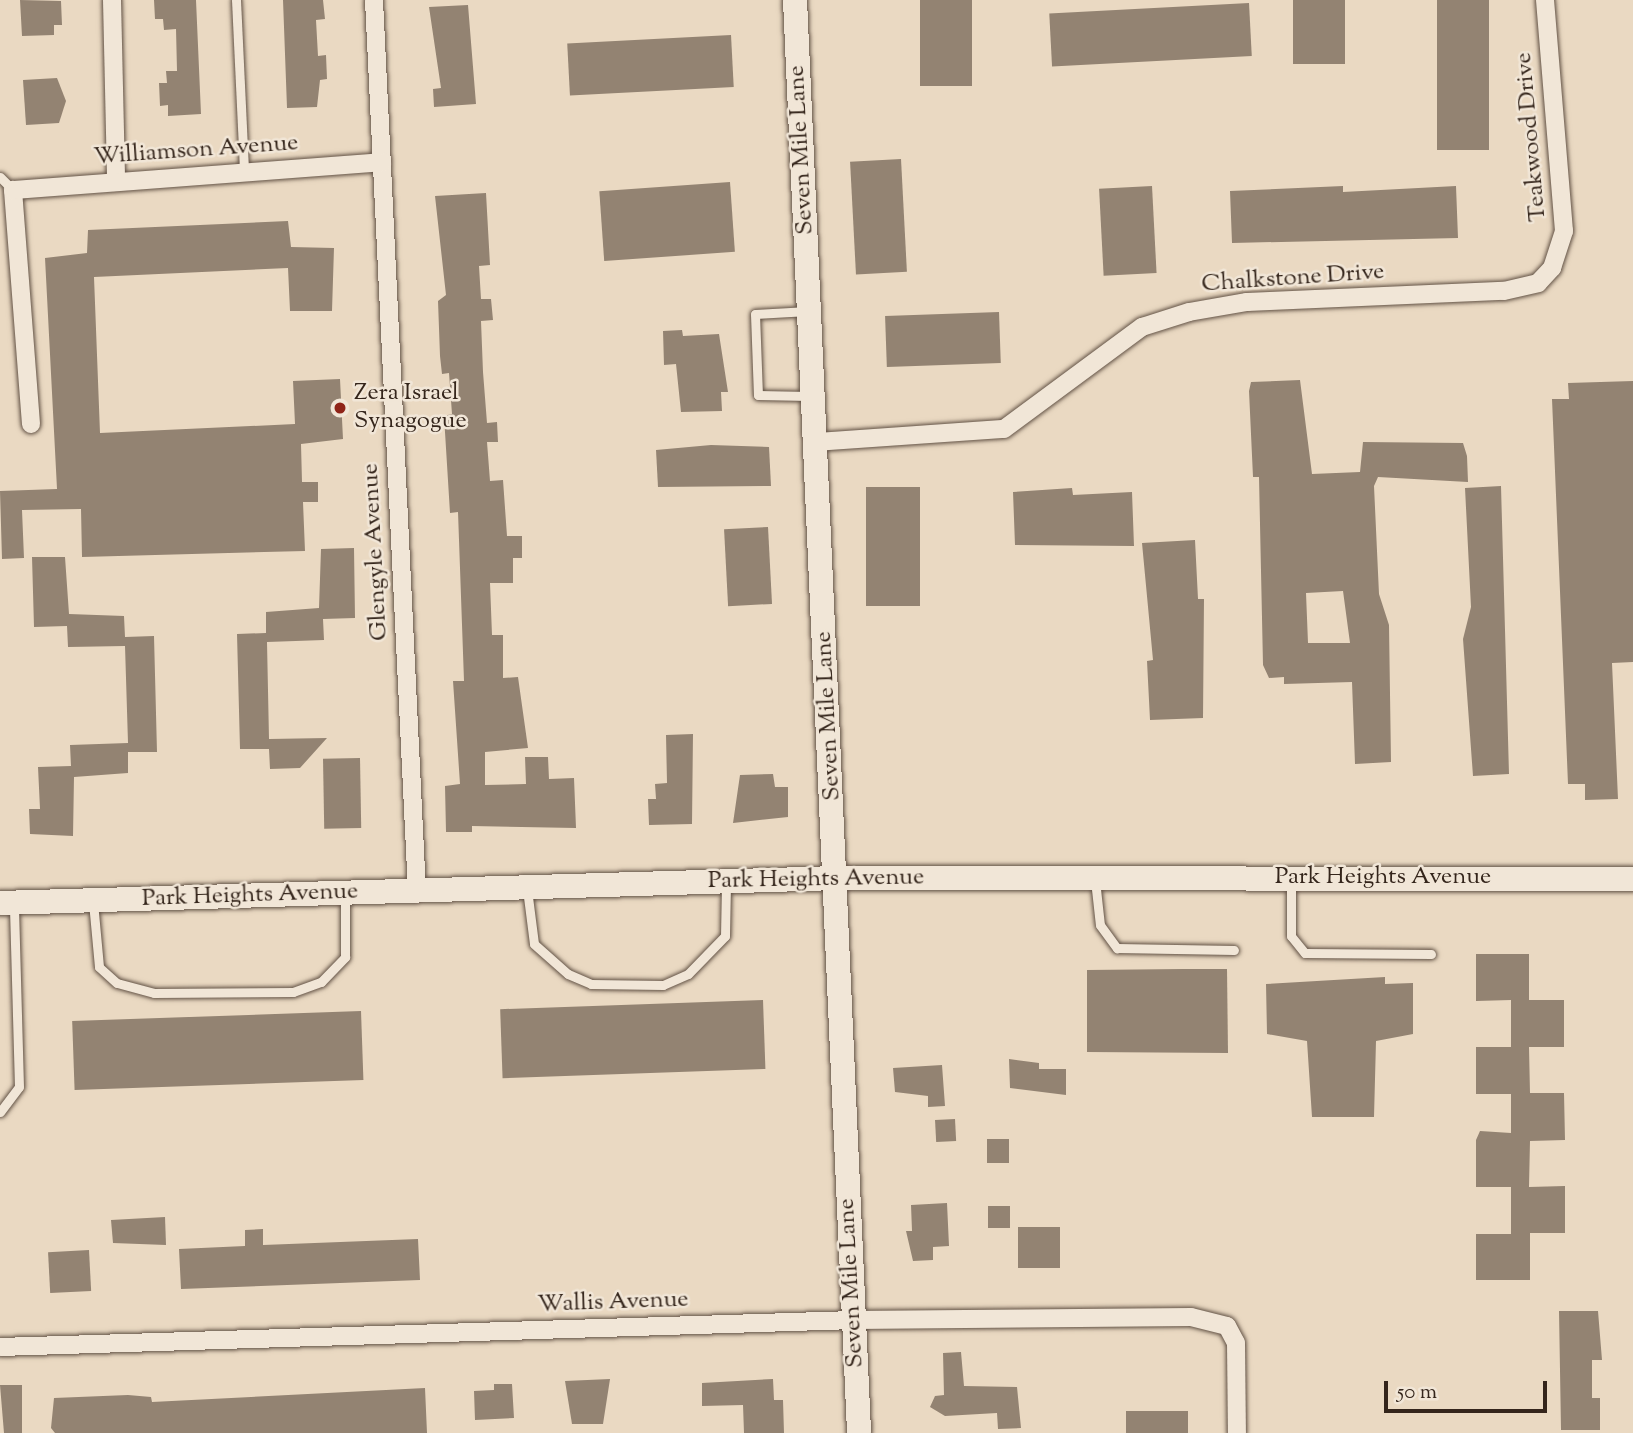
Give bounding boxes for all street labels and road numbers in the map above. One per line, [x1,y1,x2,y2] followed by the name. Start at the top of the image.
[1510,51,1554,223] street label: Teakwood Drive
[783,64,821,236] street label: Seven Mile Lane
[93,129,299,173] street label: Williamson Avenue
[1201,258,1385,300] street label: Chalkstone Drive
[357,463,395,641] street label: Glengyle Avenue
[810,630,848,802] street label: Seven Mile Lane
[708,864,924,896] street label: Park Heights Avenue
[1275,864,1491,892] street label: Park Heights Avenue
[141,878,359,914] street label: Park Heights Avenue
[833,1197,871,1369] street label: Seven Mile Lane
[537,1286,689,1320] street label: Wallis Avenue

